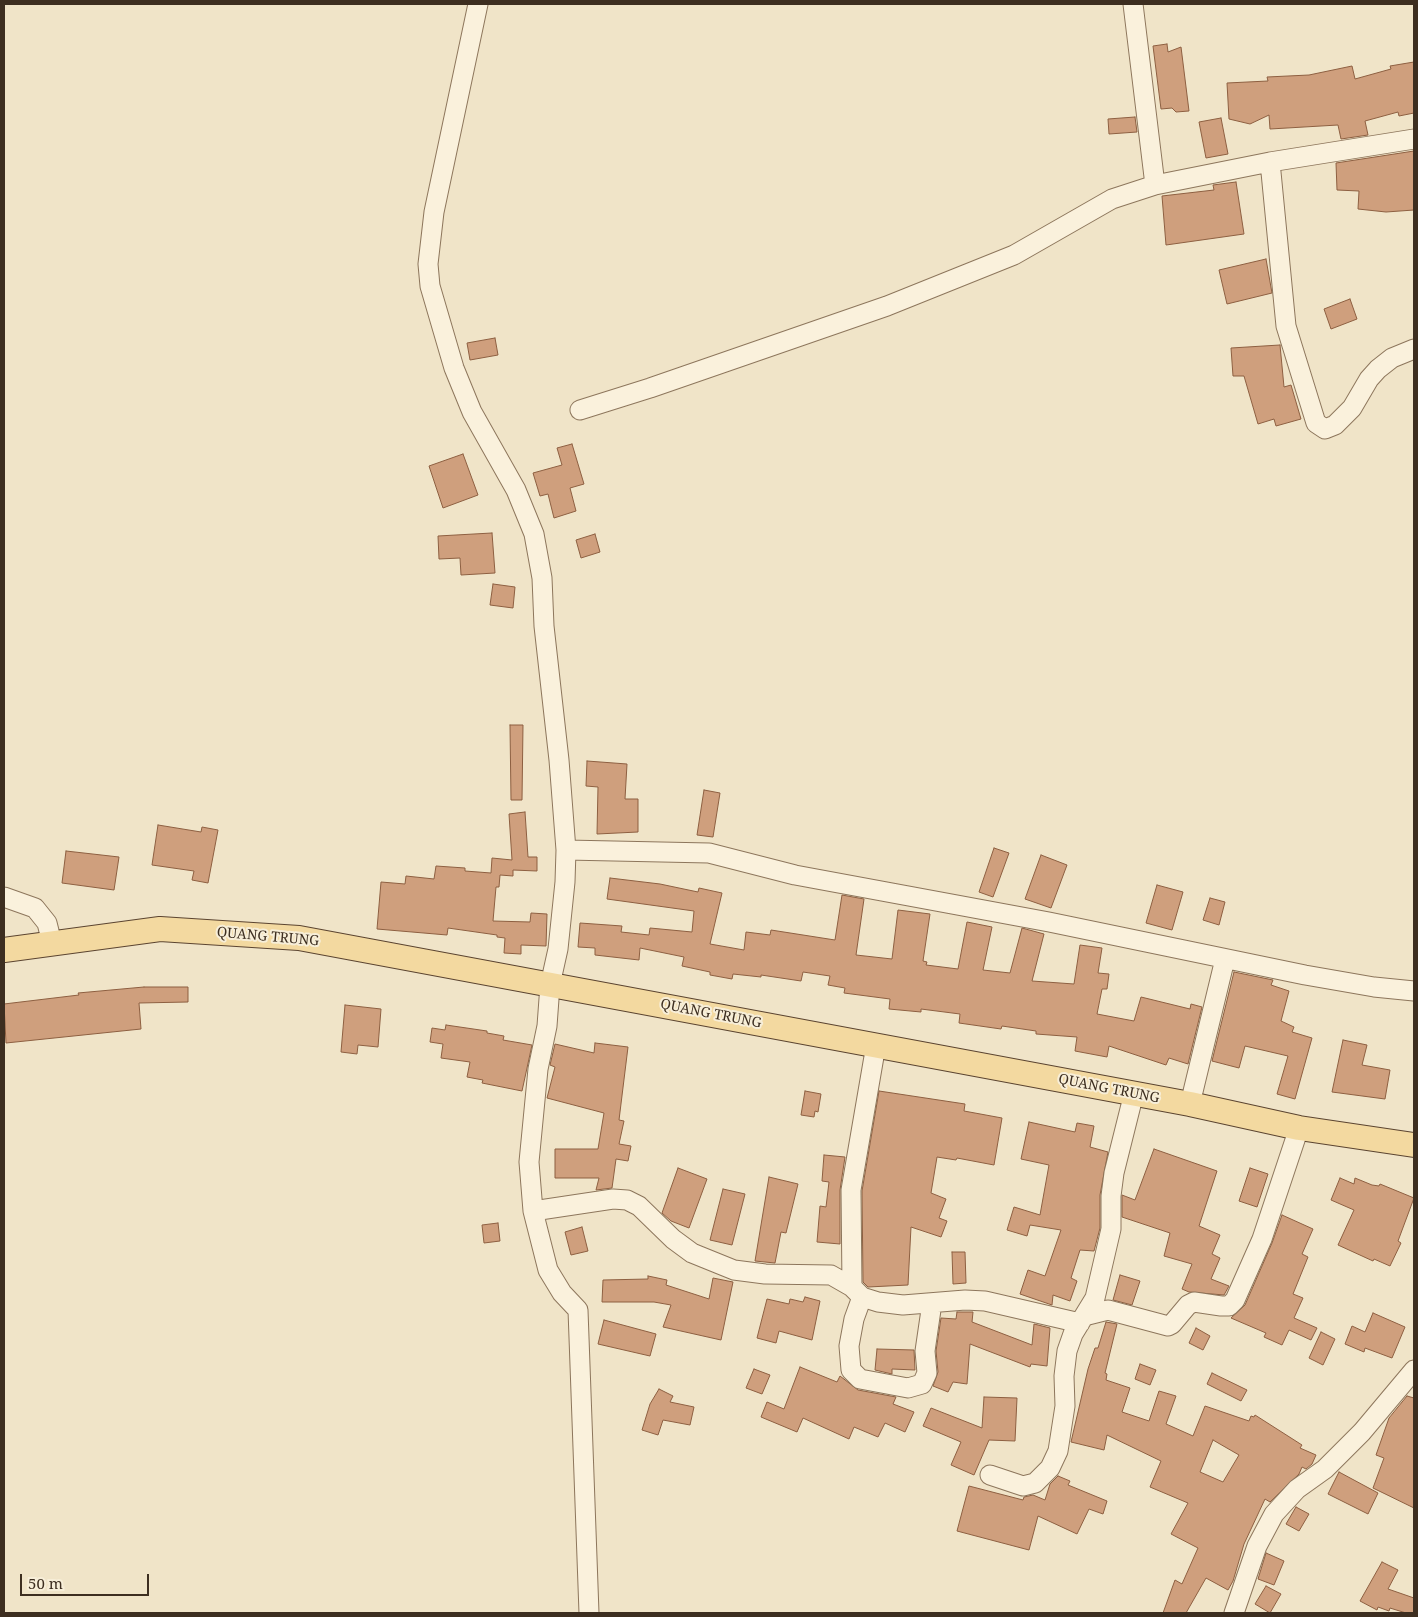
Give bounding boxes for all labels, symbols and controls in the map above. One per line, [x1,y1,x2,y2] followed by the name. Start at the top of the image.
[216,924,320,950] street label: QUANG TRUNG
[659,996,763,1032] street label: QUANG TRUNG
[1057,1071,1161,1107] street label: QUANG TRUNG
[22,1564,151,1596] scale bar
[28,1573,63,1593] text: 50 m

